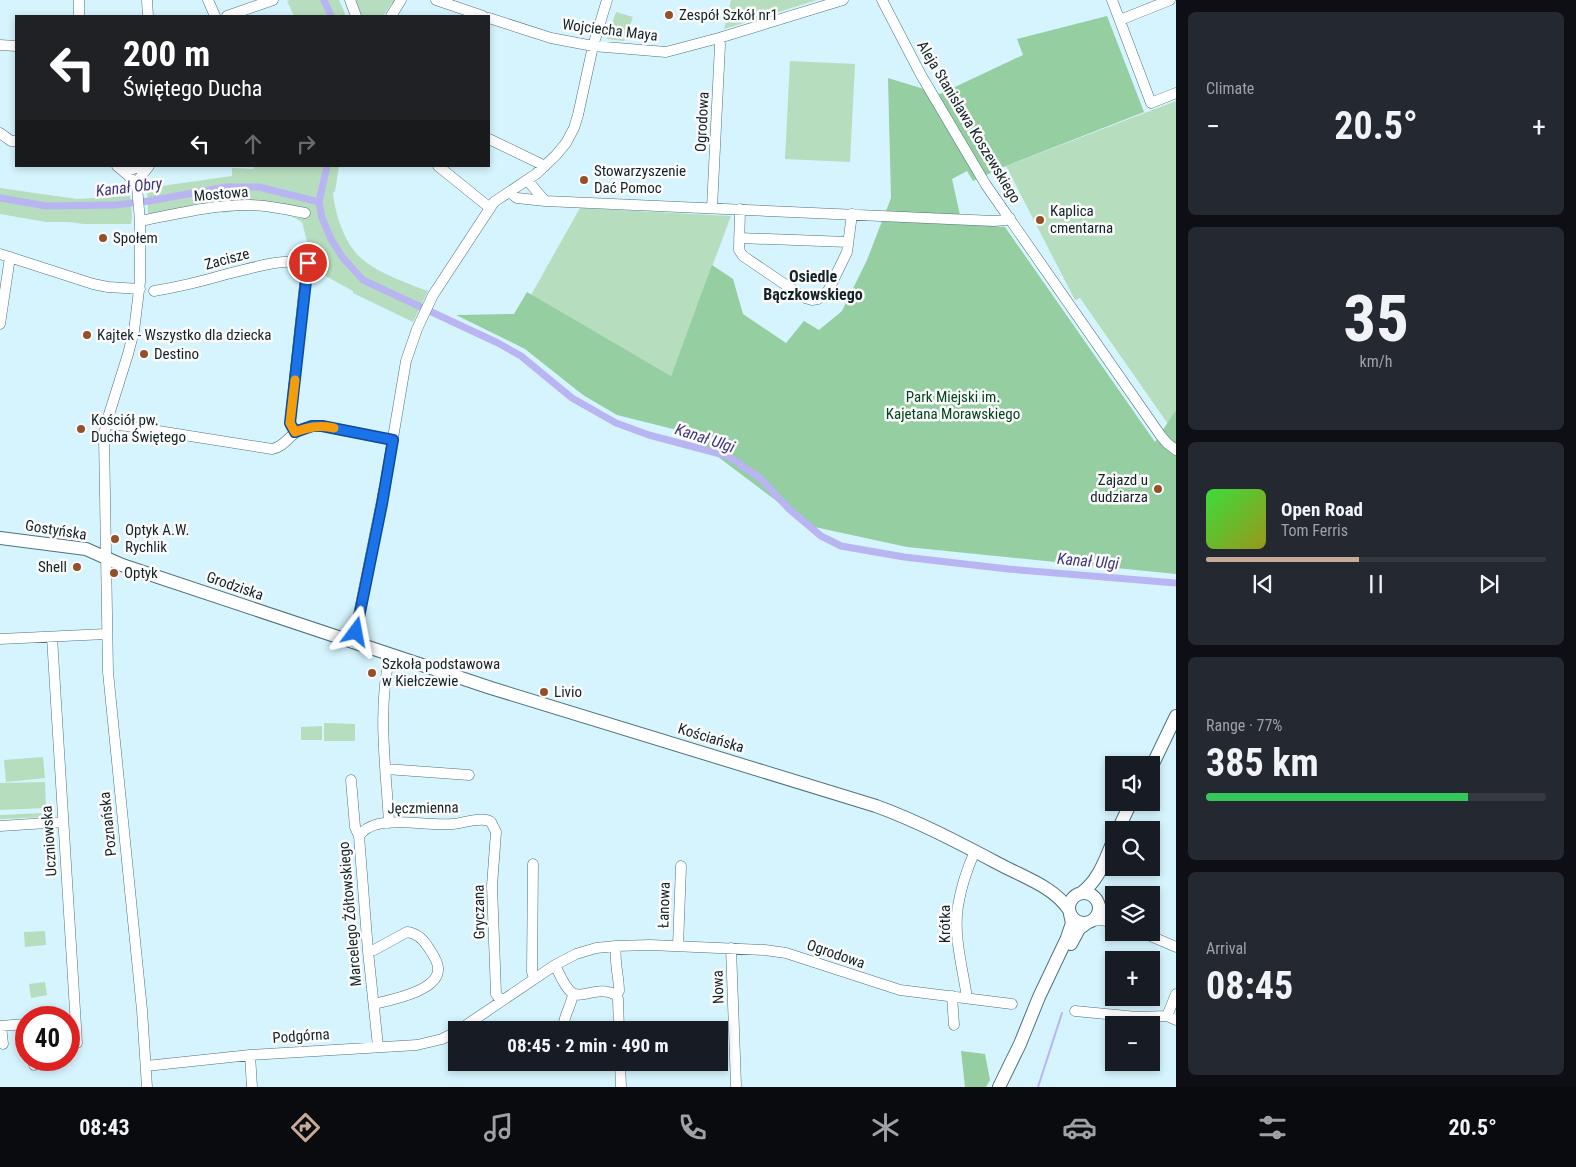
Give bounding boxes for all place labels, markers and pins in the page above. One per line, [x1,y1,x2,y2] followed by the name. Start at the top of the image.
[679,6,778,24] place label: Zespół Szkół nr1
[663,9,675,21] marker: Zespół Szkół nr1
[594,162,686,197] place label: Stowarzyszenie Dać Pomoc
[578,174,590,186] marker: Stowarzyszenie Dać Pomoc
[1050,202,1113,237] place label: Kaplica cmentarna
[1034,214,1046,226] marker: Kaplica cmentarna
[113,229,158,247] place label: Społem
[97,232,109,244] marker: Społem
[287,242,329,284] pin
[97,326,272,344] place label: Kajtek - Wszystko dla dziecka
[81,329,93,341] marker: Kajtek - Wszystko dla dziecka
[154,345,199,363] place label: Destino
[138,348,150,360] marker: Destino
[91,411,186,446] place label: Kościół pw. Ducha Świętego
[75,423,87,435] marker: Kościół pw. Ducha Świętego
[1090,471,1148,506] place label: Zajazd u dudziarza
[1152,483,1164,495] marker: Zajazd u dudziarza
[125,521,189,556] place label: Optyk A.W. Rychlik
[109,533,121,545] marker: Optyk A.W. Rychlik
[38,558,67,576] place label: Shell
[71,561,83,573] marker: Shell
[124,564,158,582] place label: Optyk
[108,567,120,579] marker: Optyk
[382,655,500,690] place label: Szkoła podstawowa w Kiełczewie
[366,667,378,679] marker: Szkoła podstawowa w Kiełczewie
[554,683,582,701] place label: Livio
[538,686,550,698] marker: Livio

